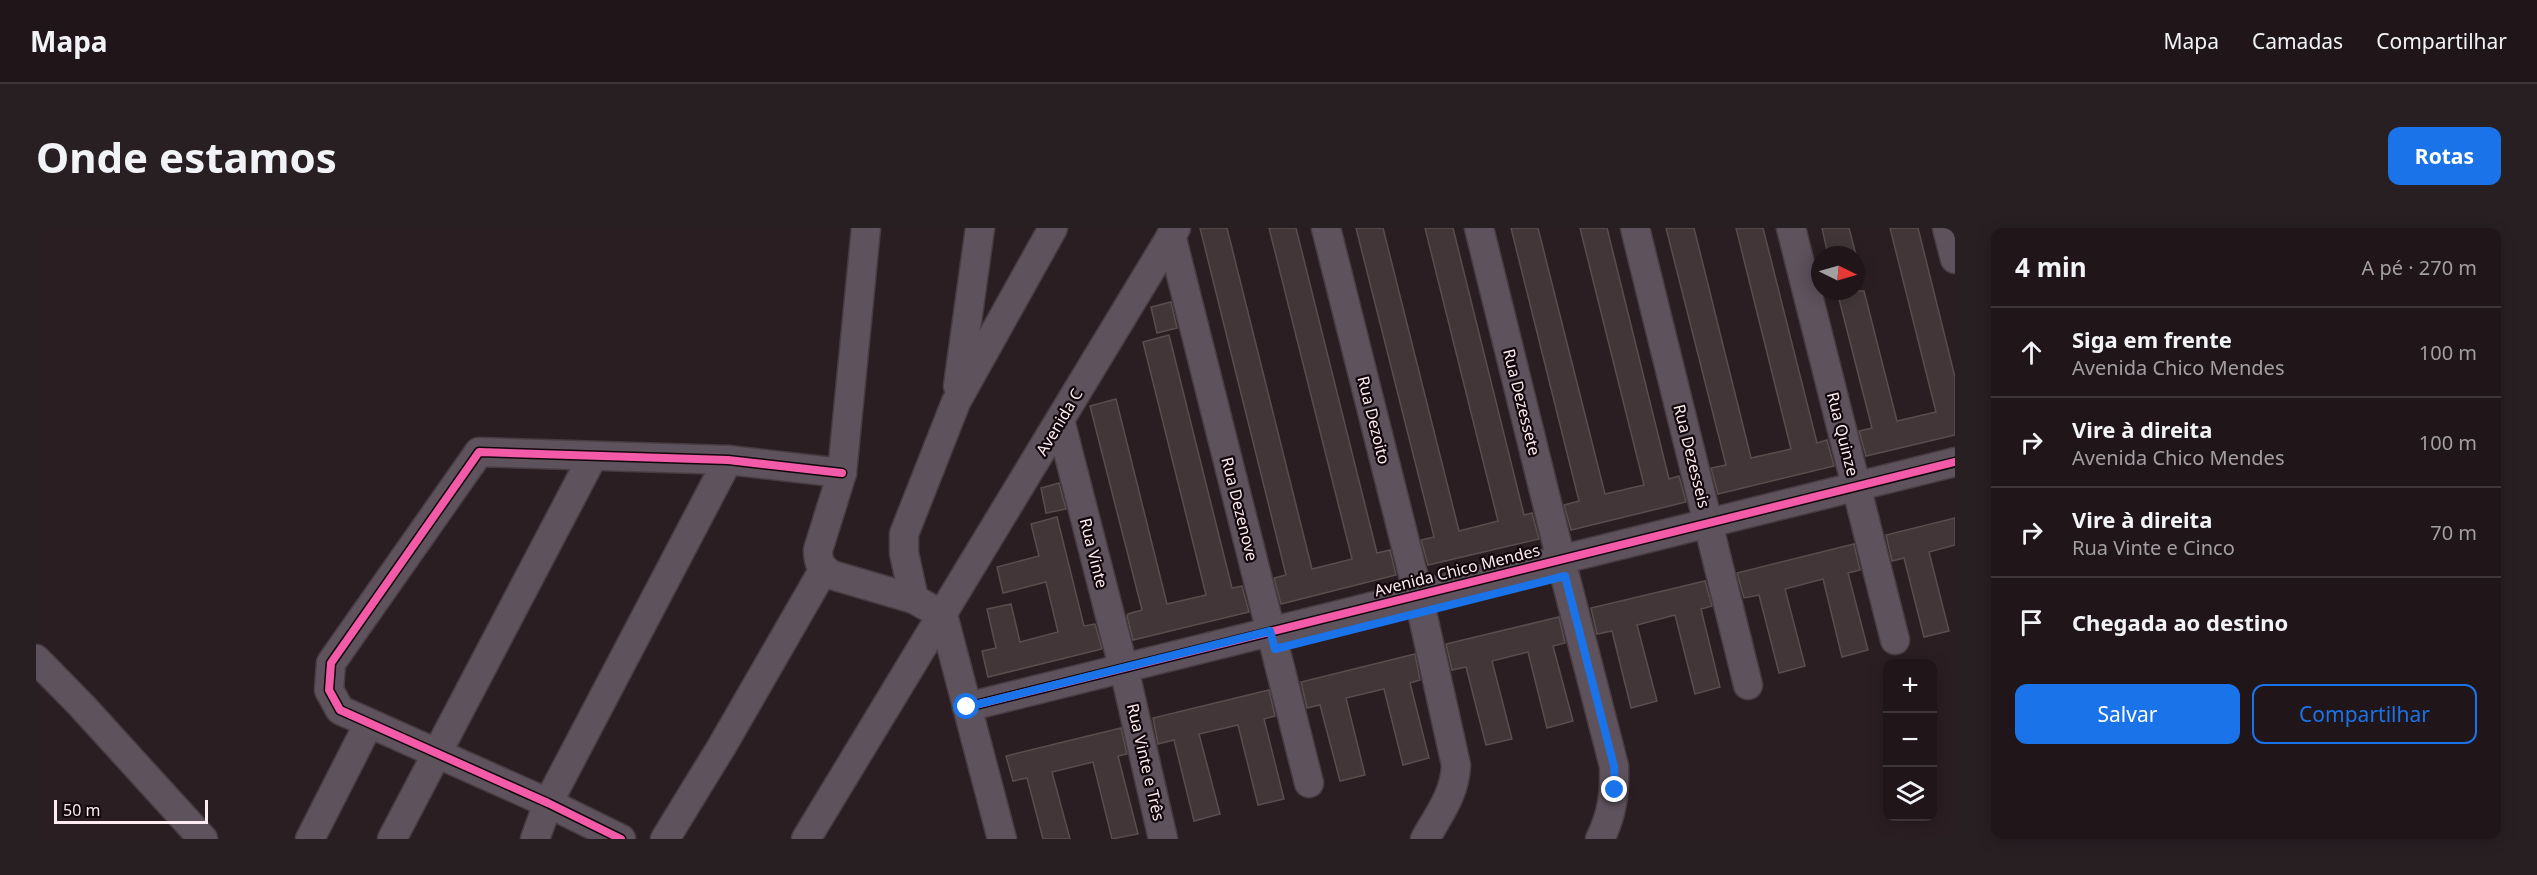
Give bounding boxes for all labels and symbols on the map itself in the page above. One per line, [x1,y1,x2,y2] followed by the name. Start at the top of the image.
[1811,246,1865,300] north arrow
[1498,346,1546,458] street label: Rua Dezessete
[1352,374,1396,466] street label: Rua Dezoito
[1030,384,1088,460] street label: Avenida C
[1822,390,1864,478] street label: Rua Quinze
[1668,402,1716,510] street label: Rua Dezesseis
[1216,455,1264,563] street label: Rua Dezenove
[1075,516,1113,590] street label: Rua Vinte
[1372,539,1542,601] street label: Avenida Chico Mendes
[953,693,979,719] route start
[1122,701,1170,823] street label: Rua Vinte e Três
[1601,776,1627,802] route end
[54,797,208,824] scale bar

